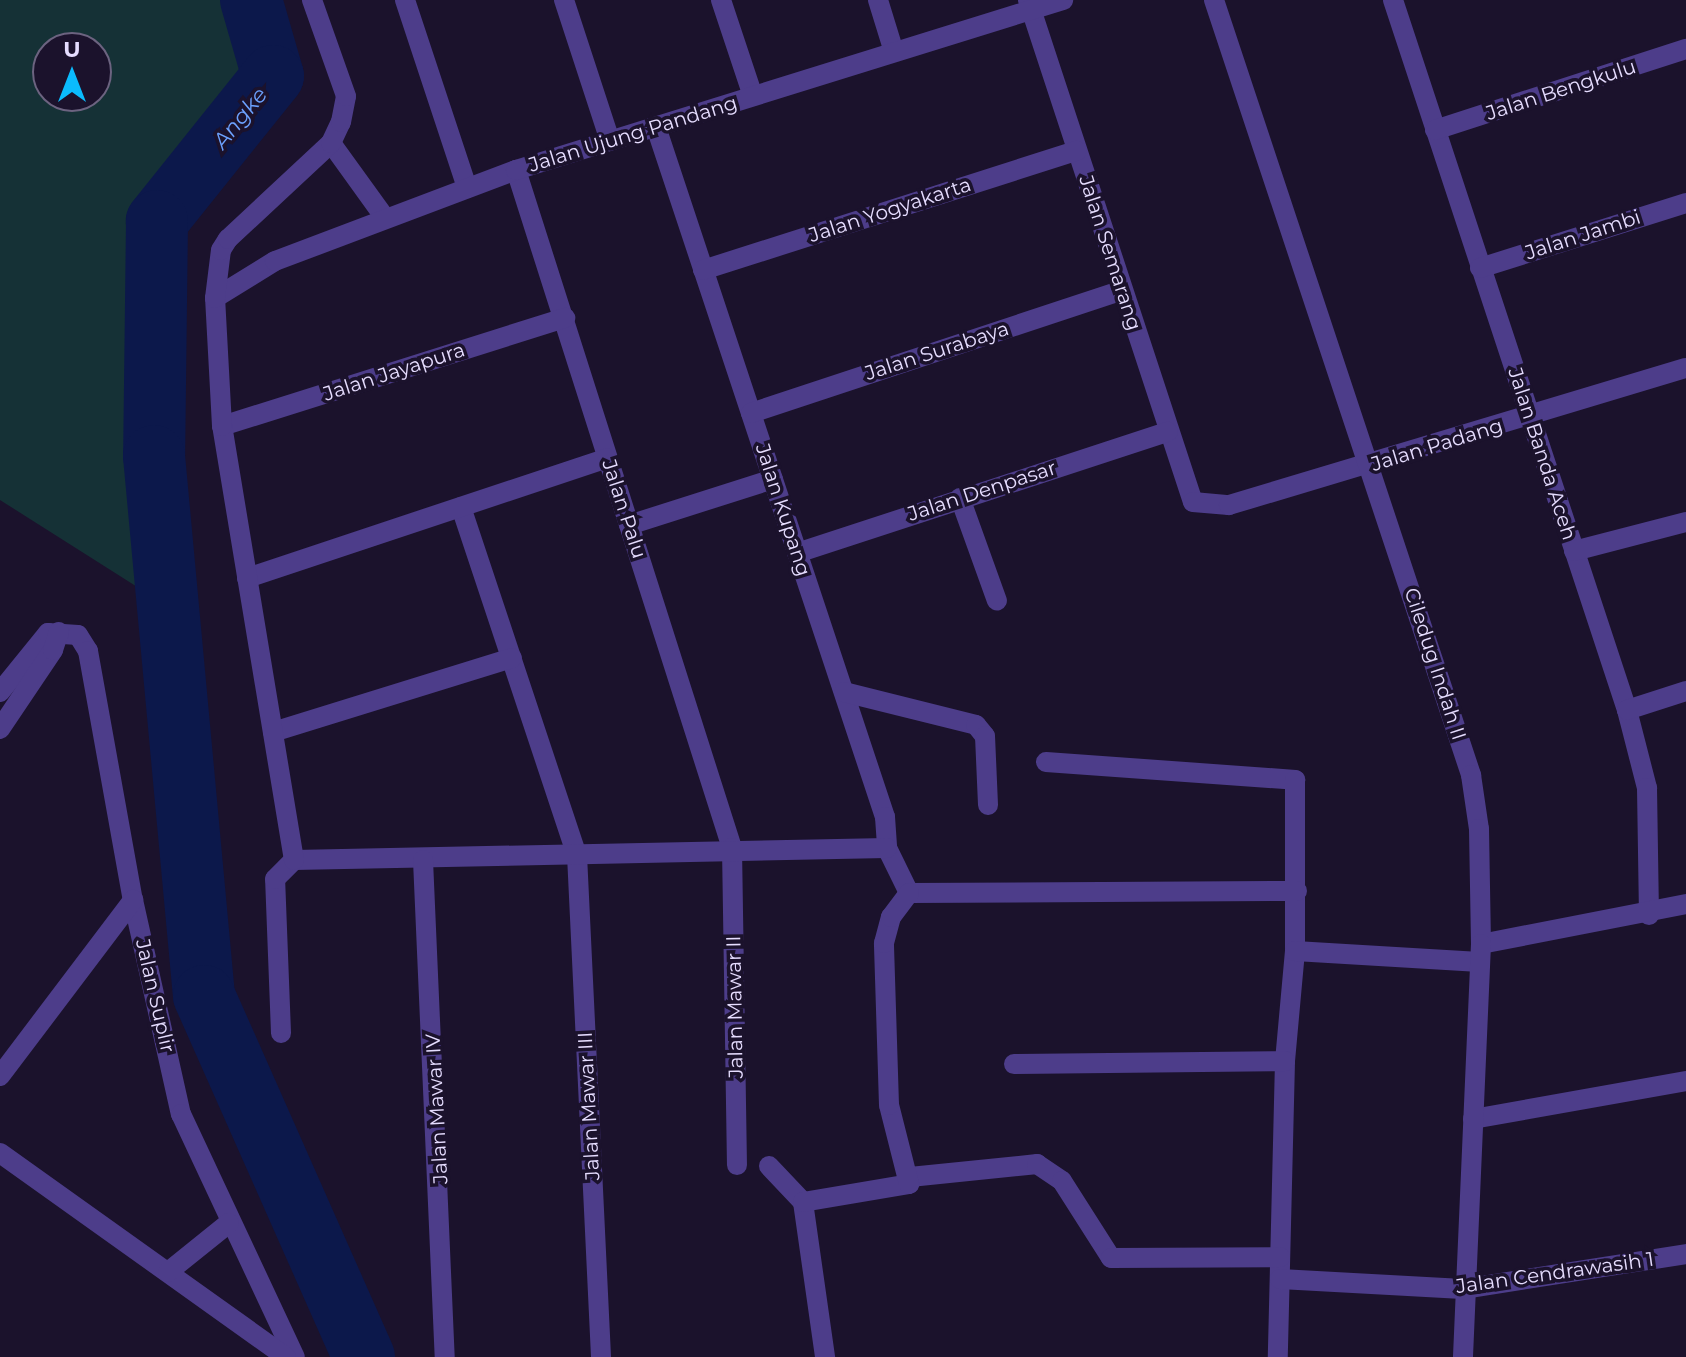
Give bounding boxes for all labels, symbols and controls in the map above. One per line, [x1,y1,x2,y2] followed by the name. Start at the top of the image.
[32,32,112,112] north arrow
[63,36,81,63] text: U
[1483,54,1639,126] street label: Jalan Bengkulu
[207,82,273,154] water label: Angke
[526,91,740,177] street label: Jalan Ujung Pandang
[806,172,974,248] street label: Jalan Yogyakarta
[1074,173,1146,333] street label: Jalan Semarang
[1522,205,1644,265] street label: Jalan Jambi
[862,316,1012,386] street label: Jalan Surabaya
[320,338,468,406] street label: Jalan Jayapura
[1503,365,1581,543] street label: Jalan Banda Aceh
[1368,414,1506,476] street label: Jalan Padang
[750,441,816,579] street label: Jalan Kupang
[905,456,1059,526] street label: Jalan Denpasar
[597,457,651,561] street label: Jalan Palu
[1399,585,1471,743] street label: Ciledug Indah II
[722,935,748,1079] street label: Jalan Mawar II
[130,937,180,1055] street label: Jalan Suplir
[573,1031,605,1181] street label: Jalan Mawar III
[421,1033,453,1185] street label: Jalan Mawar IV
[1455,1247,1655,1299] street label: Jalan Cendrawasih 1

